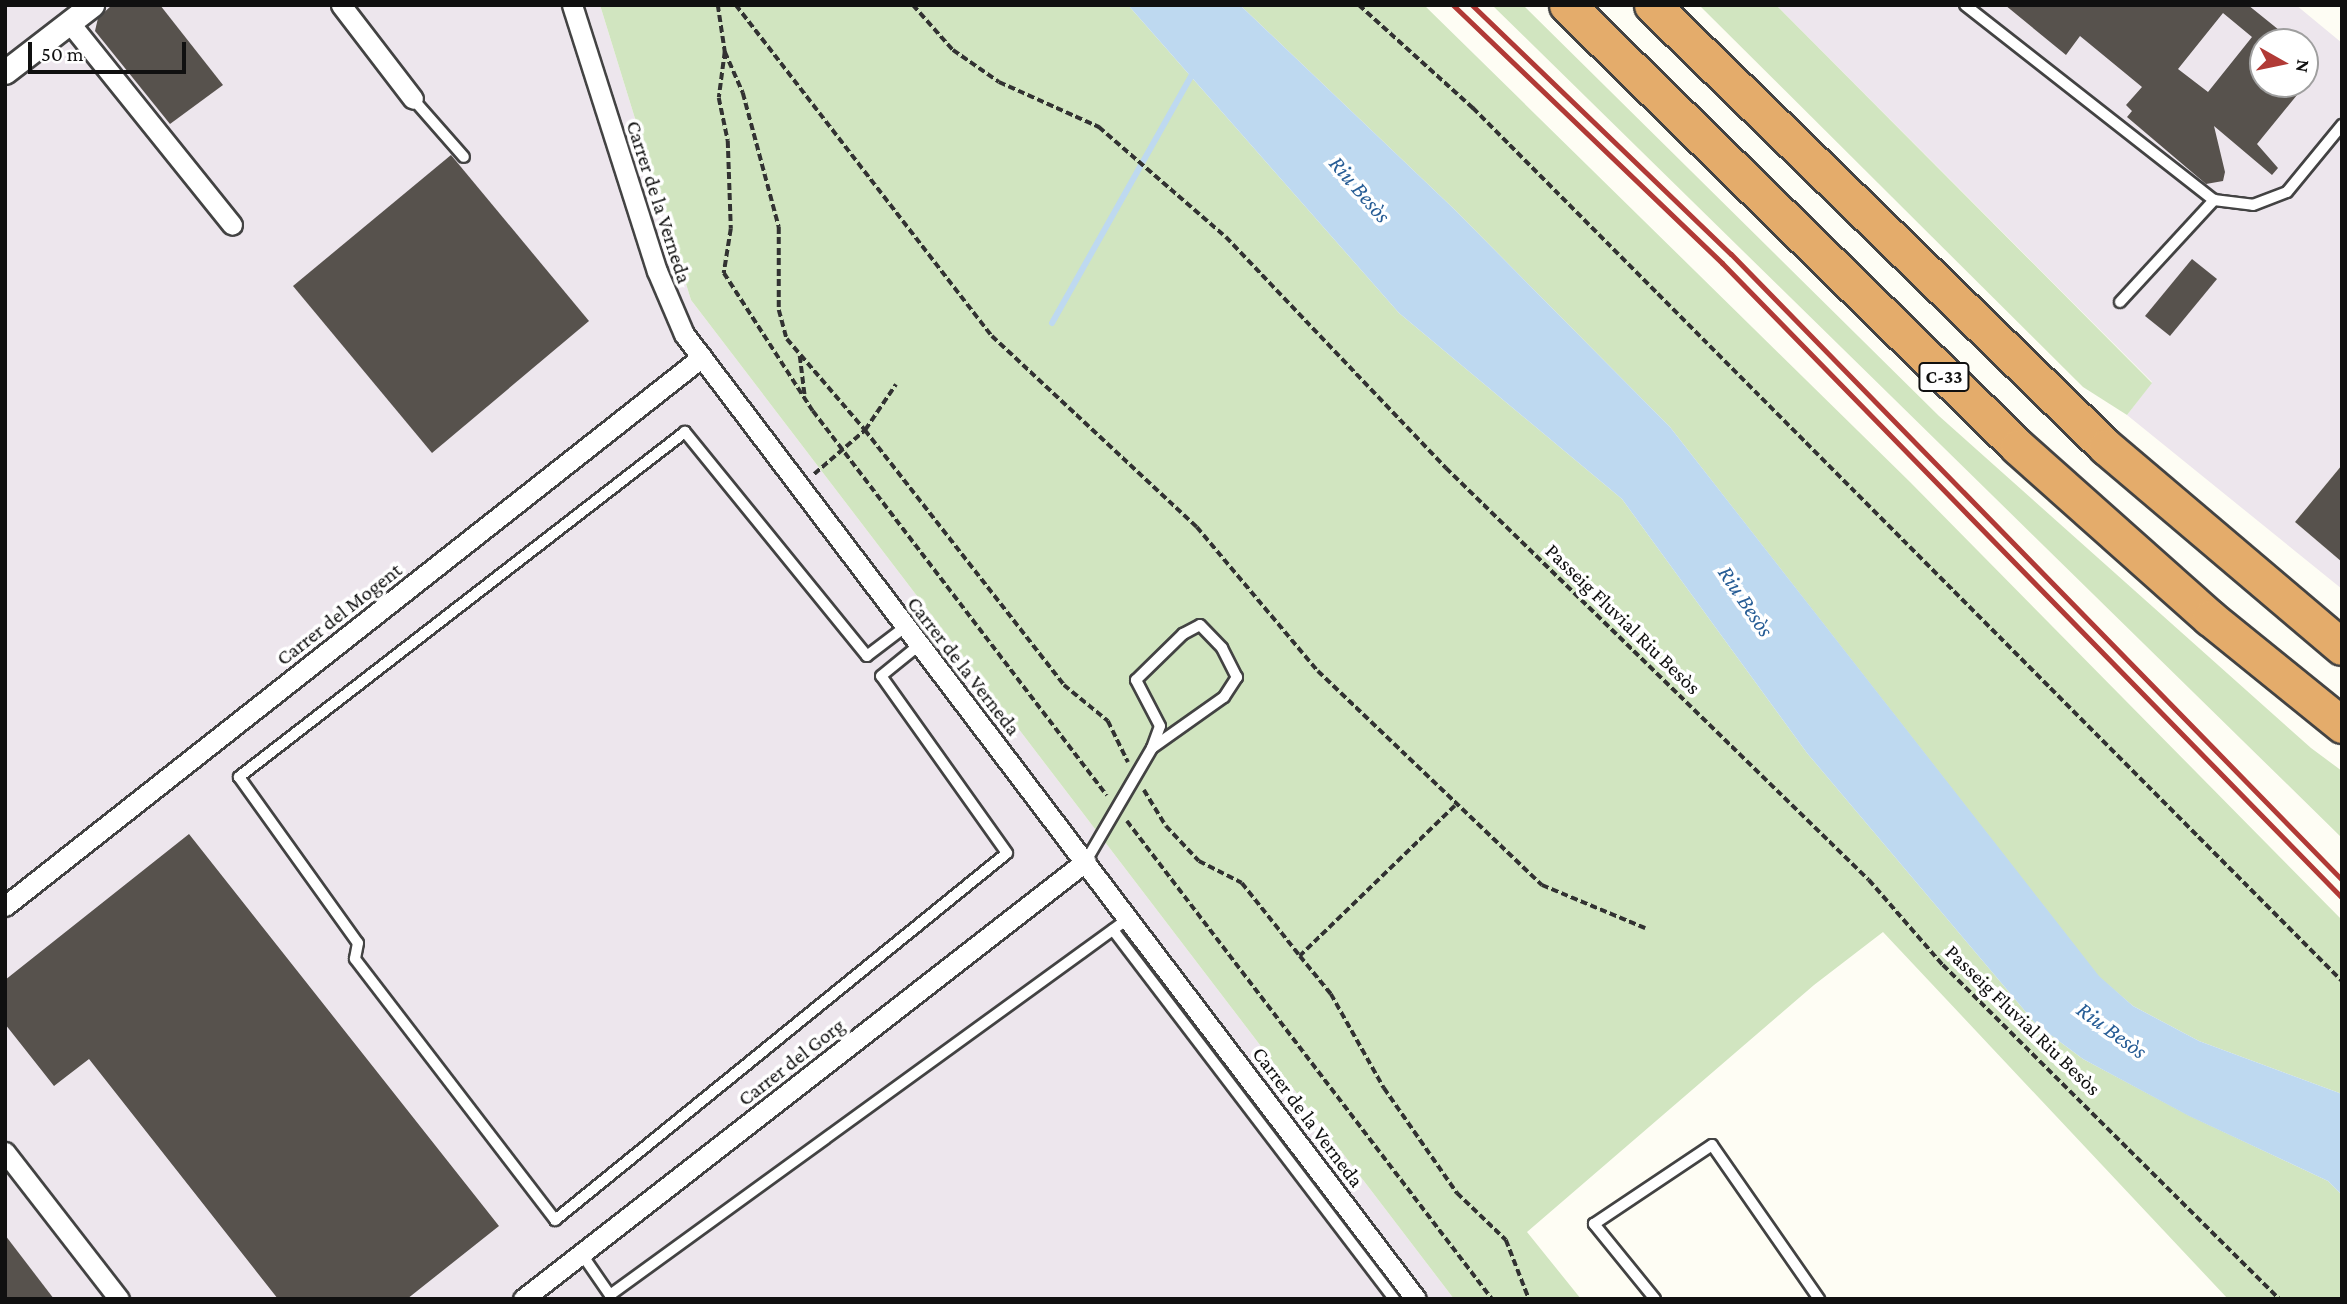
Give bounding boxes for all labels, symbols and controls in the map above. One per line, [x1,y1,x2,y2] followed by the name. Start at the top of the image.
[32,28,189,72] scale bar
[2249,28,2319,98] north arrow
[41,42,84,66] text: 50 m
[2292,58,2315,74] text: N
[621,117,697,287] street label: Carrer de la Verneda
[1323,150,1397,228] water label: Riu Besòs
[1918,362,1970,392] road number: C-33
[1540,538,1706,700] street label: Passeig Fluvial Riu Besòs
[271,557,407,671] street label: Carrer del Mogent
[1712,560,1780,642] water label: Riu Besòs
[902,591,1026,741] street label: Carrer de la Verneda
[1940,939,2106,1101] street label: Passeig Fluvial Riu Besòs
[2072,995,2152,1065] water label: Riu Besòs
[733,1013,849,1111] street label: Carrer del Gorg
[1247,1042,1369,1192] street label: Carrer de la Verneda

